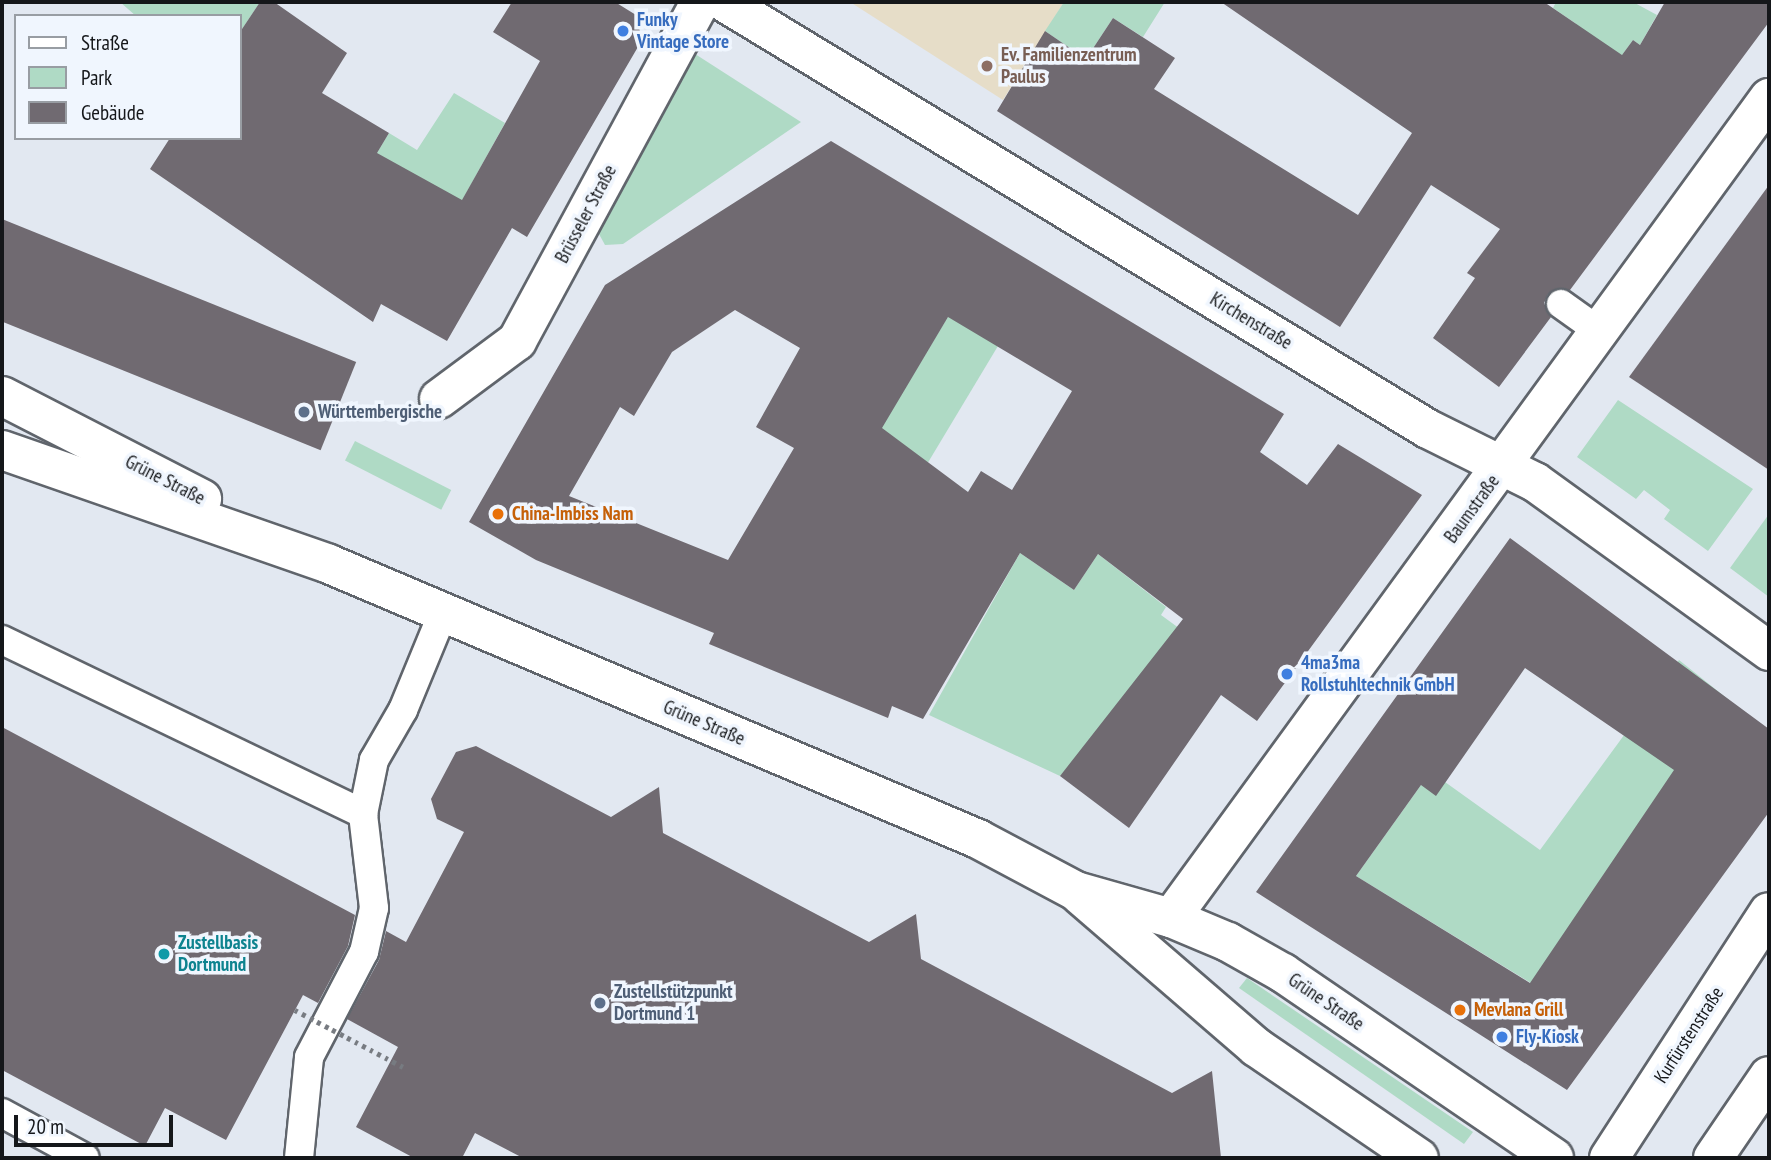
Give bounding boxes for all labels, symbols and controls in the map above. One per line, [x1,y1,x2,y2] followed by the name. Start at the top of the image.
[637,9,729,53] place label: Funky Vintage Store
[14,14,242,140] legend
[615,23,631,39] marker: Funky Vintage Store
[81,29,129,56] text: Straße
[1001,44,1138,88] place label: Ev. Familienzentrum Paulus
[979,58,995,74] marker: Ev. Familienzentrum Paulus
[81,64,112,91] text: Park
[81,99,144,126] text: Gebäude
[551,161,621,267] street label: Brüsseler Straße
[1206,288,1296,354] street label: Kirchenstraße
[318,401,442,423] place label: Württembergische
[296,404,312,420] marker: Württembergische
[121,450,209,510] street label: Grüne Straße
[1440,470,1504,548] street label: Baumstraße
[512,503,633,525] place label: China-Imbiss Nam
[490,506,506,522] marker: China-Imbiss Nam
[1301,652,1455,696] place label: 4ma3ma Rollstuhltechnik GmbH
[1279,666,1295,682] marker: 4ma3ma Rollstuhltechnik GmbH
[660,696,748,750] street label: Grüne Straße
[178,932,258,976] place label: Zustellbasis Dortmund
[156,946,172,962] marker: Zustellbasis Dortmund
[1284,968,1368,1036] street label: Grüne Straße
[614,981,733,1025] place label: Zustellstützpunkt Dortmund 1
[1649,983,1729,1087] street label: Kurfürstenstraße
[592,995,608,1011] marker: Zustellstützpunkt Dortmund 1
[1474,999,1563,1021] place label: Mevlana Grill
[1452,1002,1468,1018] marker: Mevlana Grill
[1516,1026,1579,1048] place label: Fly-Kiosk
[1494,1029,1510,1045] marker: Fly-Kiosk
[18,1100,177,1144] scale bar
[27,1113,64,1140] text: 20 m

